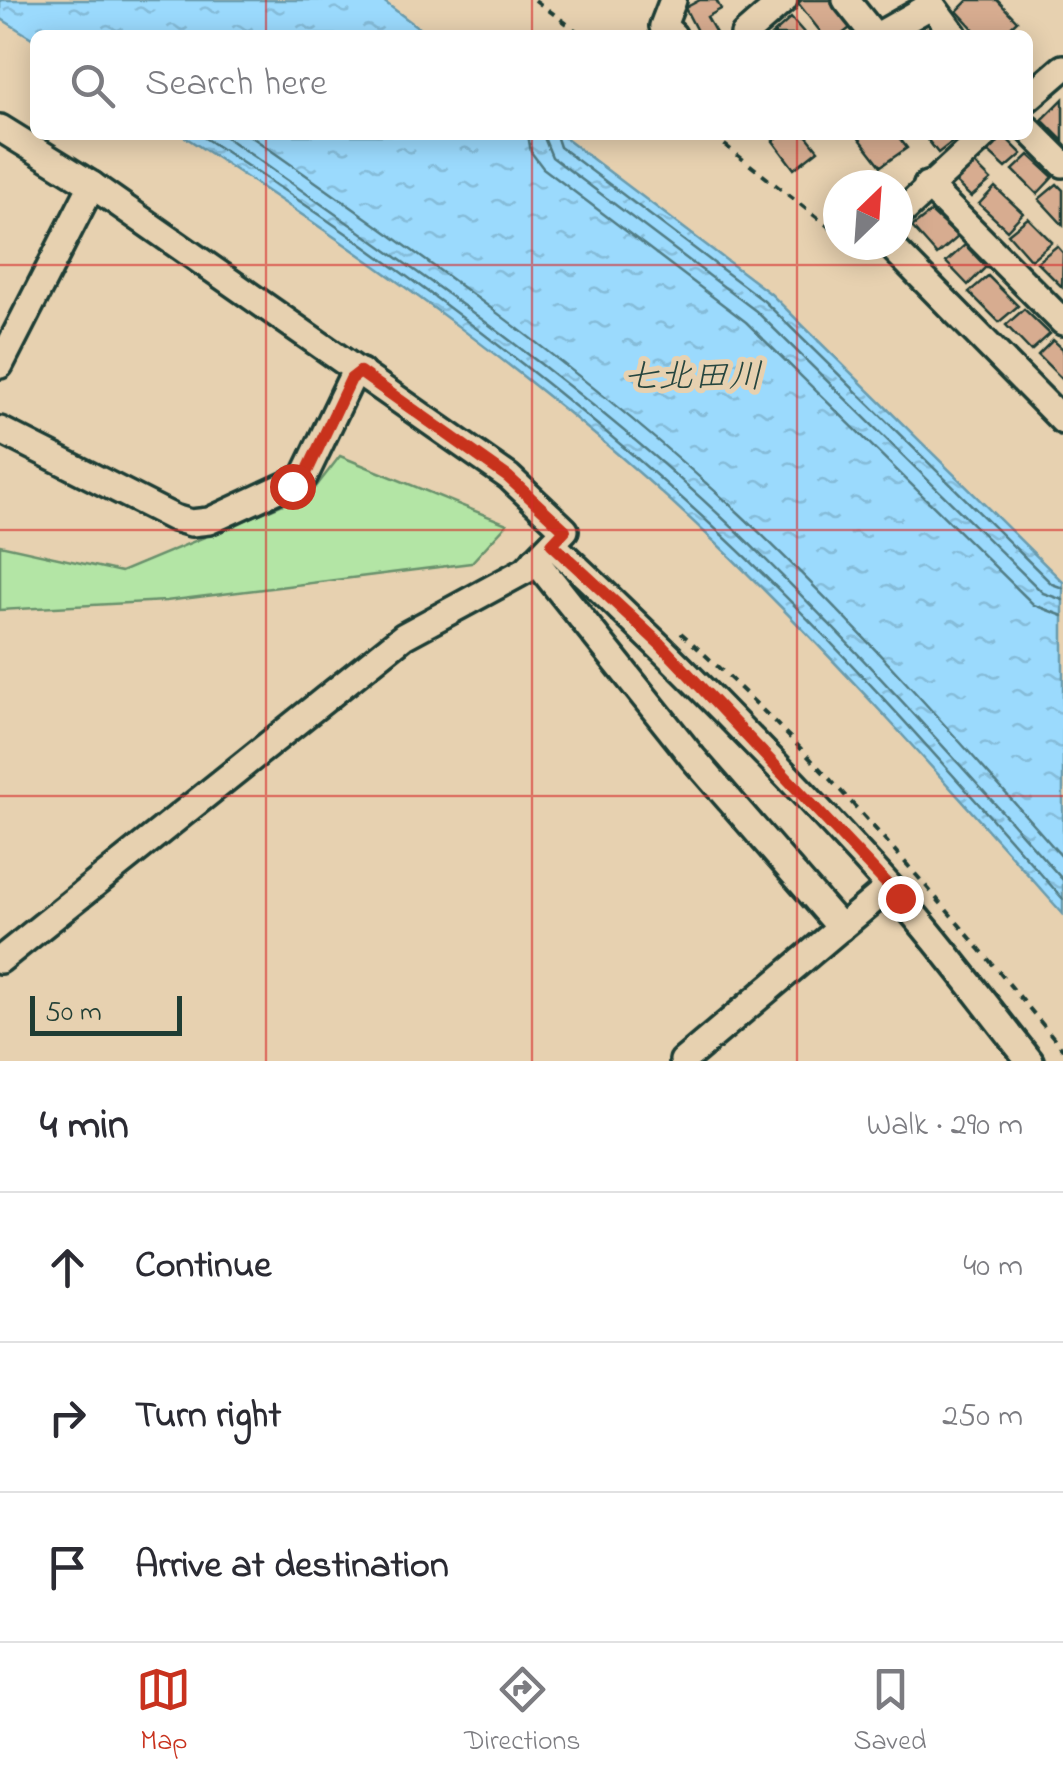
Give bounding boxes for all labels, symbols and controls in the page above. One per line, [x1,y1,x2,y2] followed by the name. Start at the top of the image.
[30,30,1033,140] search box
[145,57,327,113] text: Search here
[65,58,120,113] icon: search
[823,170,913,260] north arrow
[623,353,763,404] water label: 七北田川
[270,464,316,510] route start
[878,876,924,922] route end
[30,991,182,1036] scale bar
[45,993,102,1034] text: 50 m
[40,1096,129,1157] text: 4 min
[867,1103,1023,1150] text: Walk · 290 m
[135,1239,271,1295] text: Continue
[40,1240,95,1295] icon: ahead
[963,1244,1023,1291] text: 40 m
[135,1389,281,1445] text: Turn right
[40,1390,95,1445] icon: right
[942,1394,1023,1441] text: 250 m
[135,1539,449,1595] text: Arrive at destination
[40,1540,95,1595] icon: arrive
[136,1662,191,1763] tab: Map
[464,1662,581,1763] tab: Directions
[854,1662,927,1763] tab: Saved

